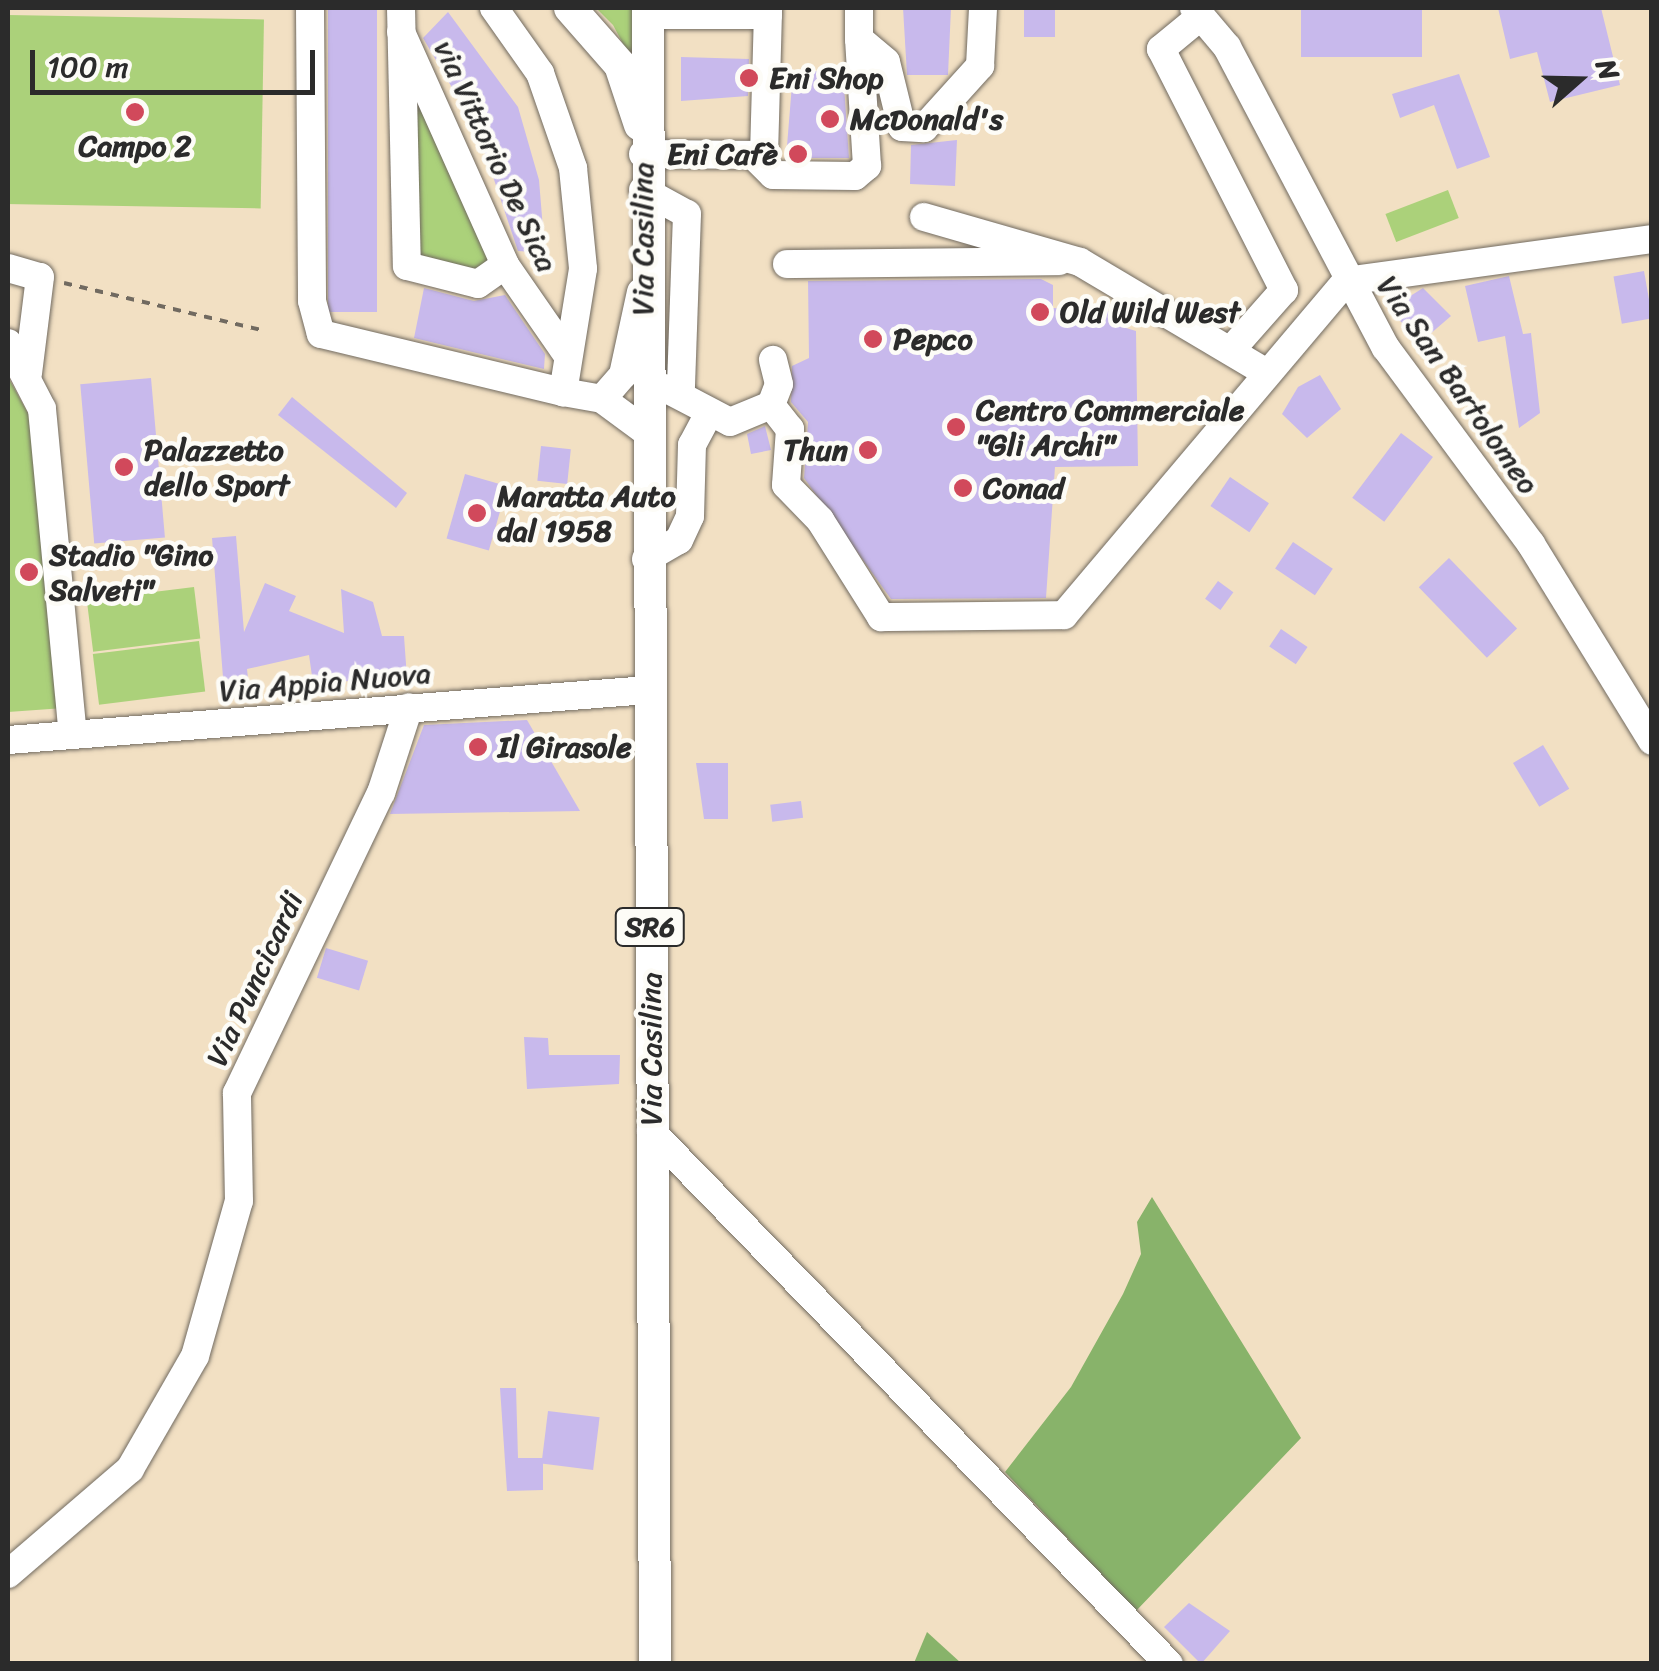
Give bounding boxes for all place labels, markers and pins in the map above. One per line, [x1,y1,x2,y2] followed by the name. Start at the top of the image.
[769,60,884,96] place label: Eni Shop
[738,67,760,89] marker: Eni Shop
[124,101,146,123] marker: Campo 2
[850,101,1003,137] place label: McDonald's
[819,108,841,130] marker: McDonald's
[78,128,192,164] place label: Campo 2
[667,136,778,172] place label: Eni Cafè
[787,143,809,165] marker: Eni Cafè
[1060,294,1241,330] place label: Old Wild West
[1029,301,1051,323] marker: Old Wild West
[893,321,973,357] place label: Pepco
[862,328,884,350] marker: Pepco
[976,392,1245,462] place label: Centro Commerciale "Gli Archi"
[945,416,967,438] marker: Centro Commerciale "Gli Archi"
[144,432,290,502] place label: Palazzetto dello Sport
[783,432,848,468] place label: Thun
[857,439,879,461] marker: Thun
[113,456,135,478] marker: Palazzetto dello Sport
[983,470,1064,506] place label: Conad
[952,477,974,499] marker: Conad
[497,478,676,548] place label: Maratta Auto dal 1958
[466,502,488,524] marker: Maratta Auto dal 1958
[49,537,213,608] place label: Stadio "Gino Salveti"
[18,561,40,583] marker: Stadio "Gino Salveti"
[498,729,633,765] place label: Il Girasole
[467,736,489,758] marker: Il Girasole

